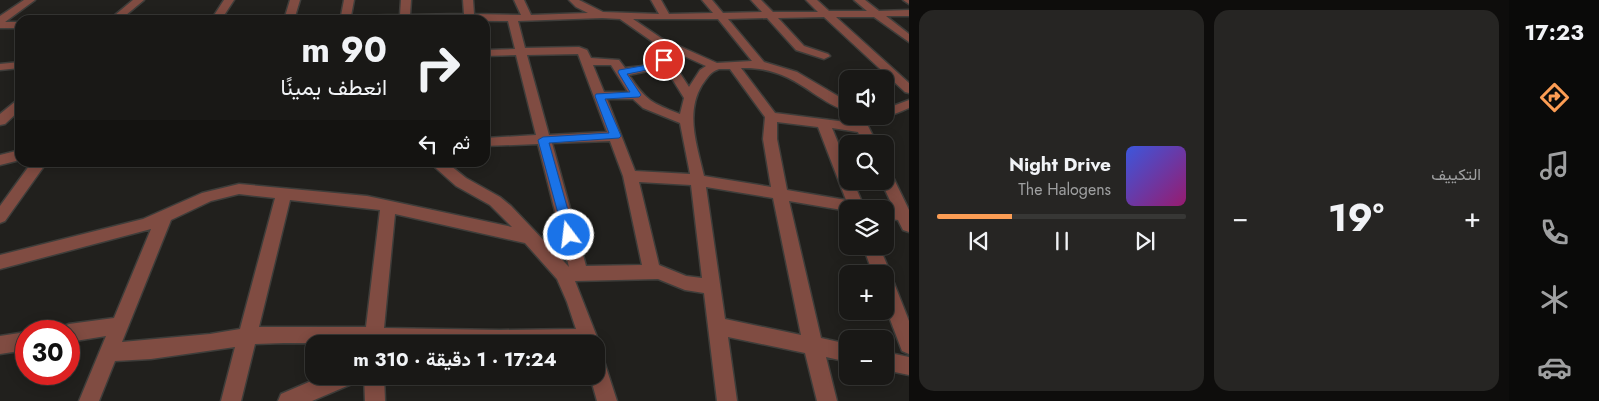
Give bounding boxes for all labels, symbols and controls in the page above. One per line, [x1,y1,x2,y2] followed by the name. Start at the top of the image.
[1524,16,1584,48] text: 17:23
[301,25,387,75] text: 90 m
[405,35,470,100] icon: right
[643,39,685,81] pin
[650,46,678,74] icon: arrive
[839,70,894,385] map controls
[839,70,894,125] button: sound
[281,71,387,103] text: انعطف يمينًا
[1537,80,1572,115] icon: directions
[452,129,470,156] text: ثم
[414,130,442,158] icon: left
[839,135,894,190] button: search
[1537,148,1572,183] icon: music
[1009,151,1111,178] text: Night Drive
[1431,163,1481,186] text: التكييف
[1018,178,1111,201] text: The Halogens
[1328,190,1384,245] text: 19°
[1232,197,1249,238] text: −
[1464,197,1481,238] text: +
[839,200,894,255] button: layers
[542,208,594,260] position arrow
[1537,215,1572,250] icon: phone
[965,227,993,255] icon: previous
[1048,227,1076,255] icon: pause
[1131,227,1159,255] icon: next
[839,265,894,320] button: +
[1537,282,1572,317] icon: climate
[15,320,80,385] speed limit sign: 30
[839,330,894,385] button: −
[353,346,557,373] text: 17:24 · 1 دقيقة · 310 m
[1537,350,1572,385] icon: car

